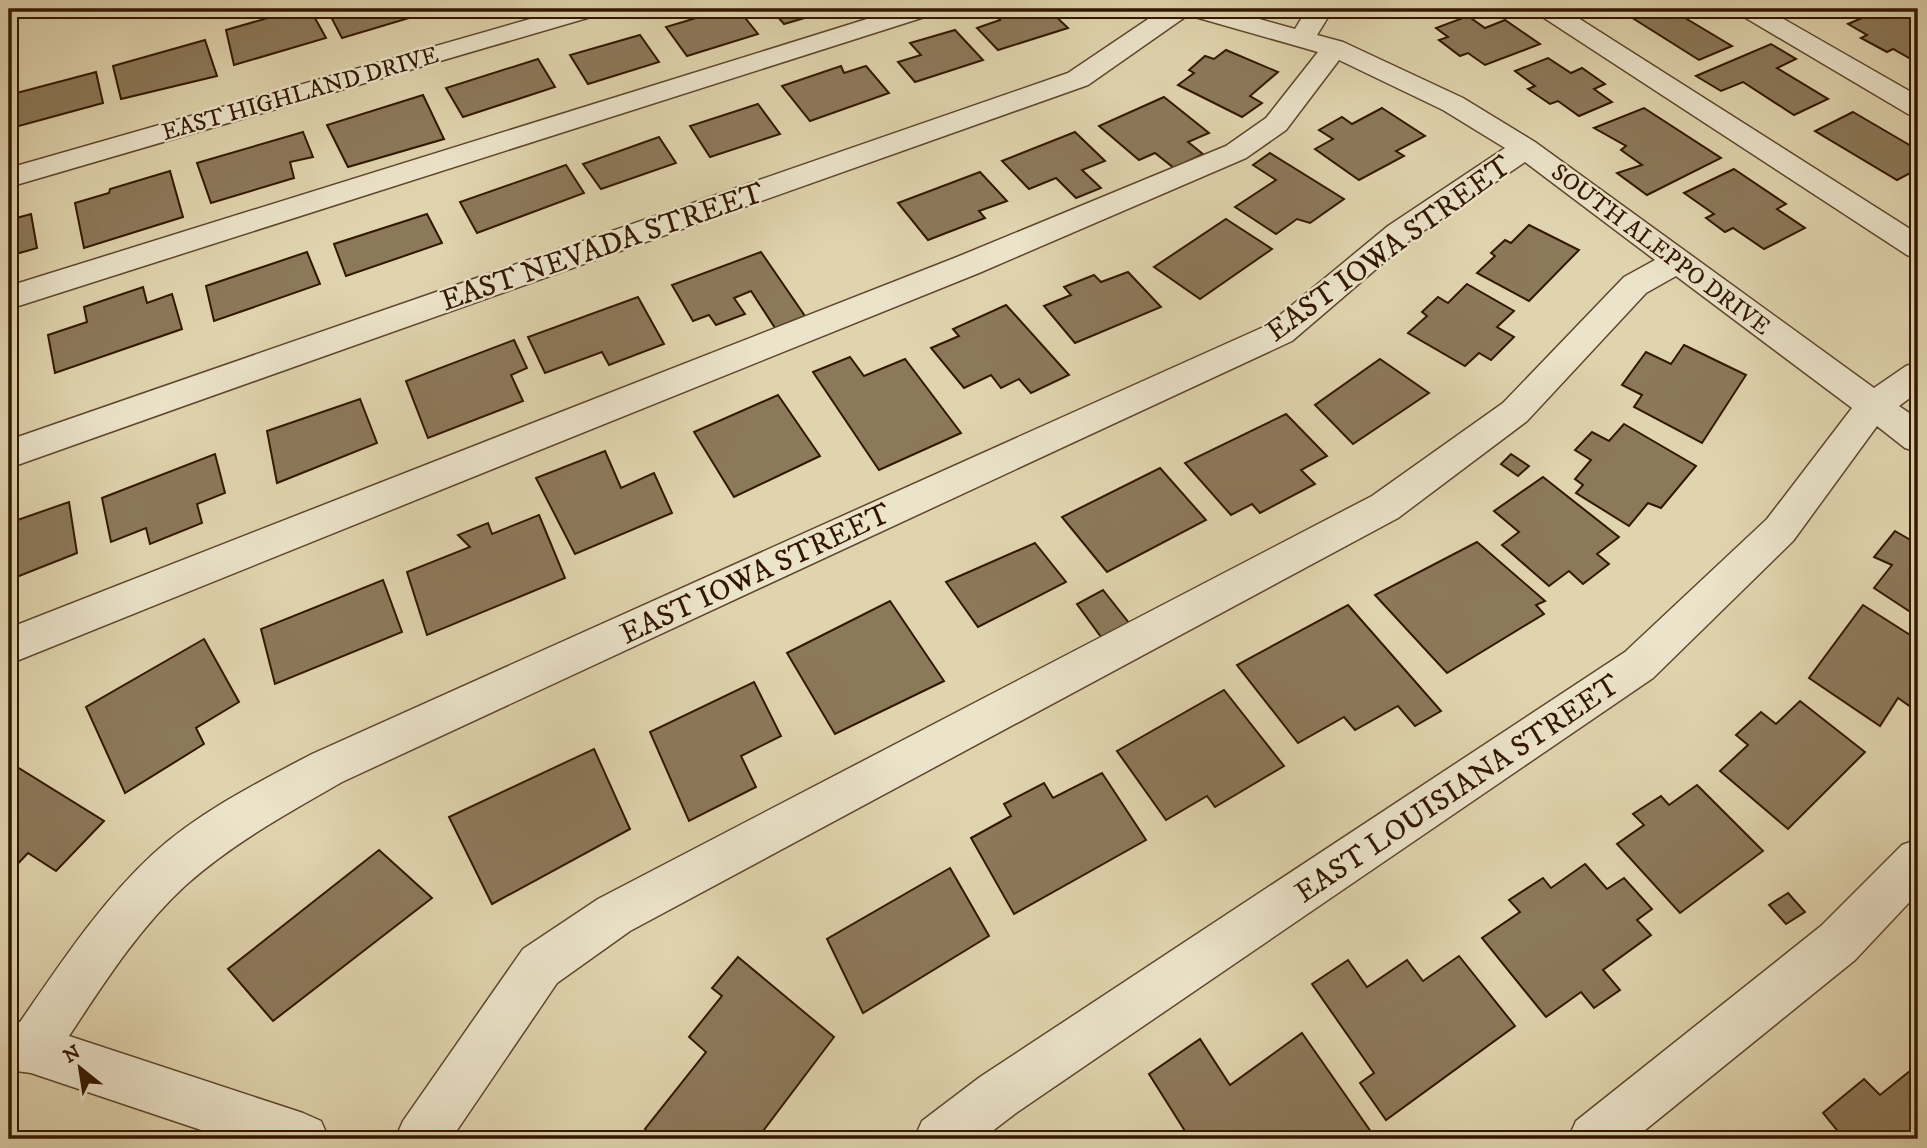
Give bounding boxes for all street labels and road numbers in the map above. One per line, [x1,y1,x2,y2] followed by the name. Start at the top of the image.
[159,40,442,148] street label: EAST HIGHLAND DRIVE
[1259,148,1519,351] street label: EAST IOWA STREET
[1545,158,1776,342] street label: SOUTH ALEPPO DRIVE
[436,175,769,320] street label: EAST NEVADA STREET
[615,495,897,653] street label: EAST IOWA STREET
[1288,666,1628,912] street label: EAST LOUISIANA STREET

